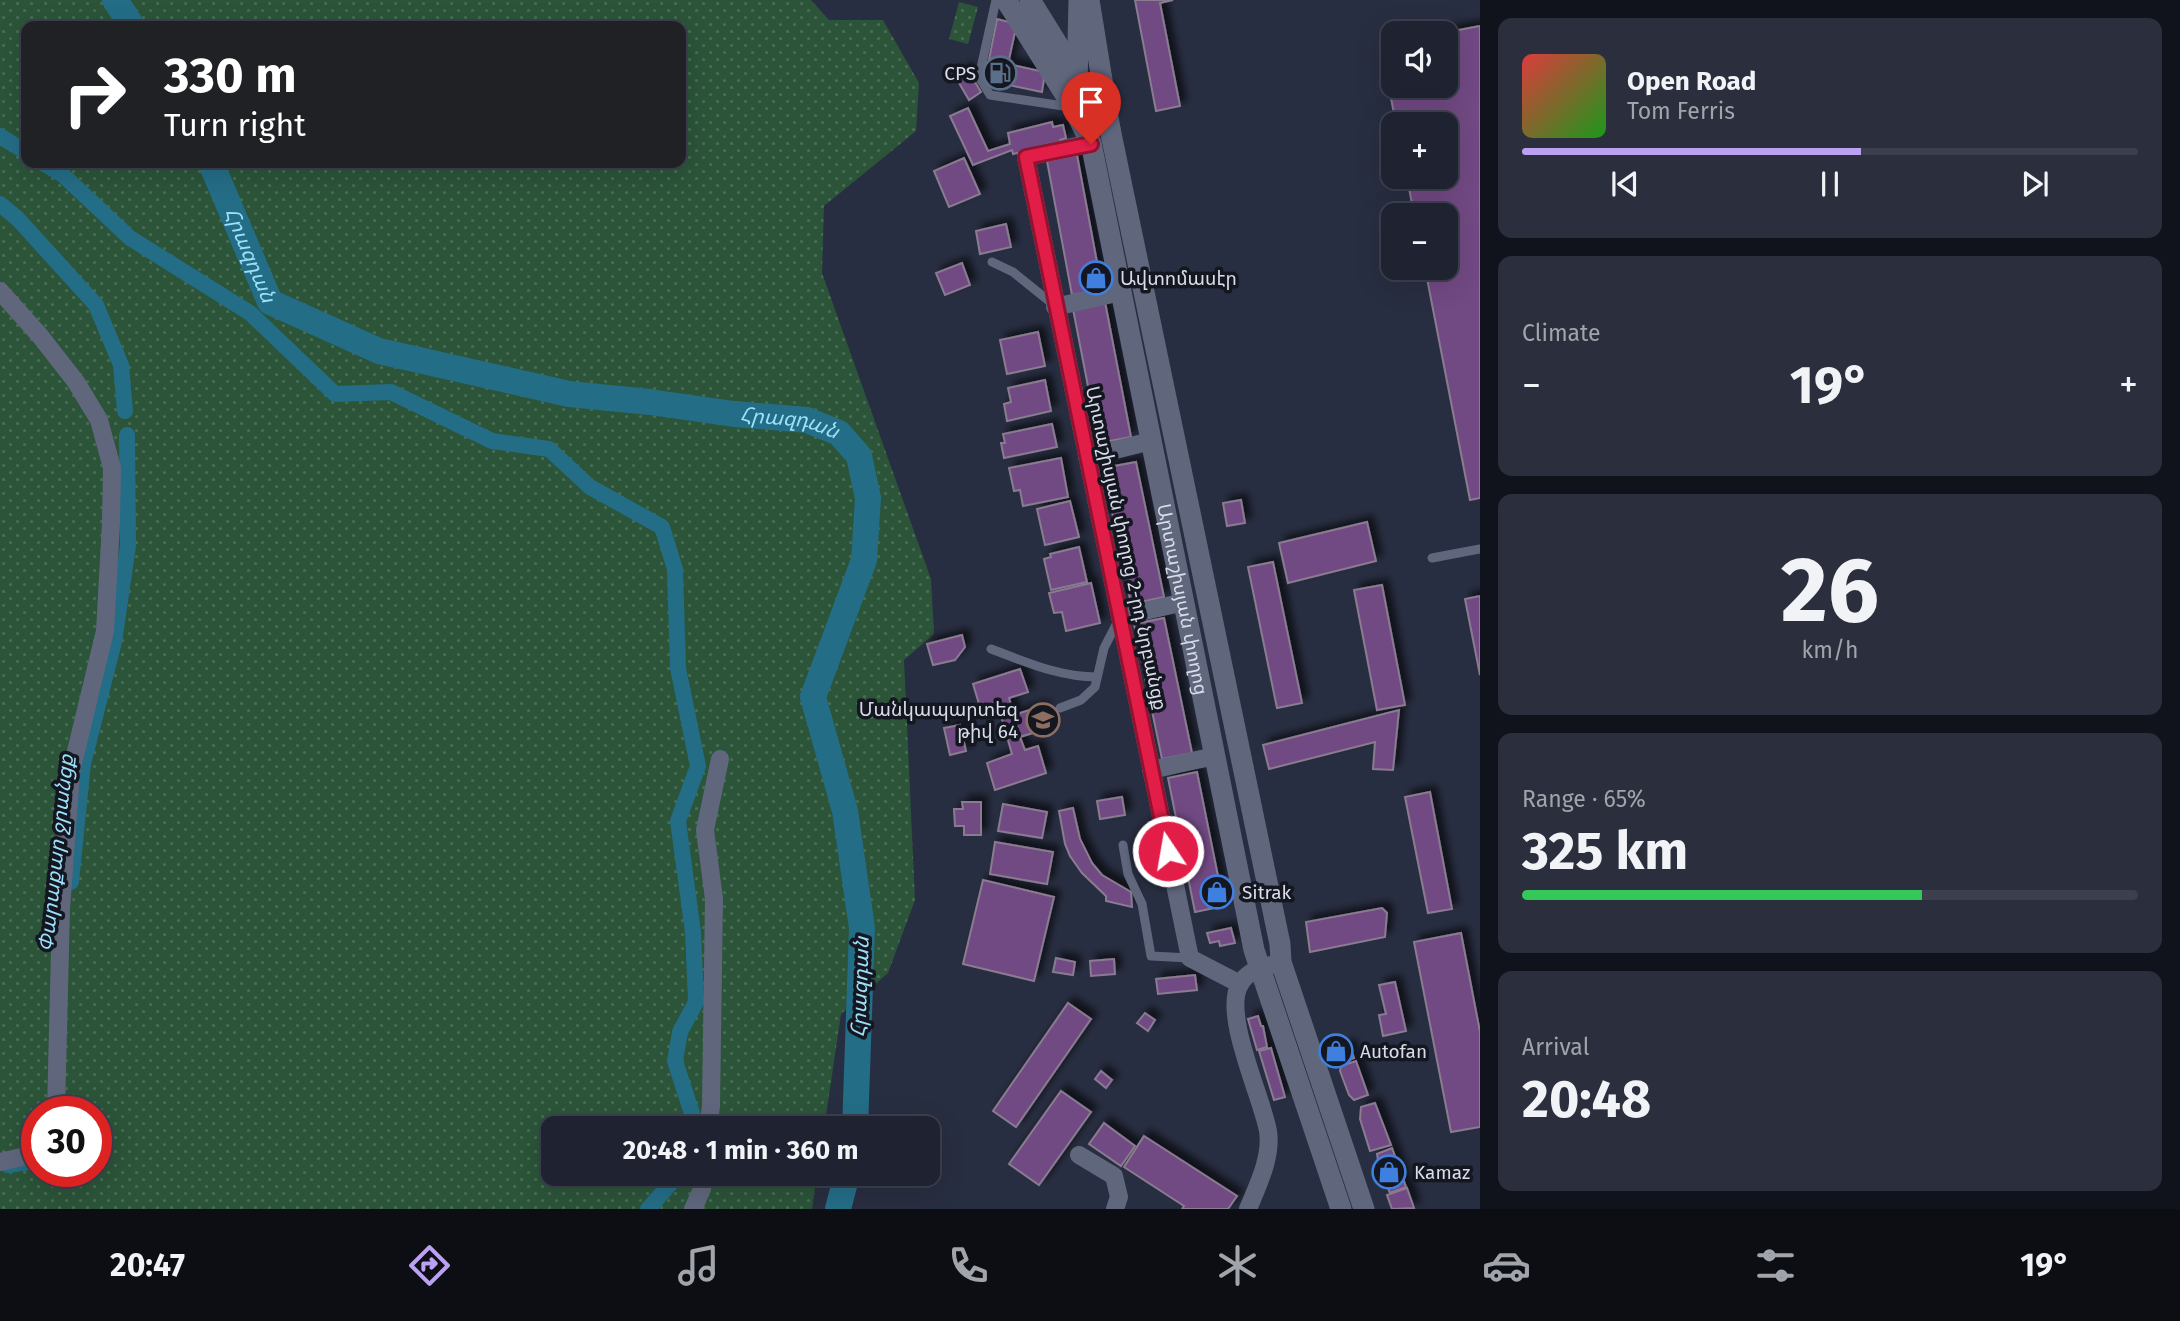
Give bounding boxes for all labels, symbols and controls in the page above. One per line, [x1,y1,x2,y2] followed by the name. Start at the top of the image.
[1381,21,1458,280] map controls
[1381,21,1458,98] button: sound
[164,46,297,105] text: 330 m
[49,49,140,140] icon: right
[981,54,1019,92] fuel station icon: CPS
[944,62,976,85] place label: CPS
[1627,66,1756,97] text: Open Road
[1061,72,1121,144] pin
[1072,83,1110,121] icon: arrive
[1627,97,1735,125] text: Tom Ferris
[164,106,306,144] text: Turn right
[1381,112,1458,189] button: +
[1606,165,1644,203] icon: previous
[1811,165,1849,203] icon: pause
[2016,165,2054,203] icon: next
[1381,203,1458,280] button: −
[218,204,282,308] water label: Հրազդան
[1077,259,1115,297] shop icon: Ավտոմասէր
[1120,267,1237,290] place label: Ավտոմասէր
[1522,319,1601,347] text: Climate
[1790,354,1870,417] text: 19°
[1522,362,1541,408] text: −
[2119,362,2138,408] text: +
[1081,384,1172,712] street label: Արտաշիսյան փողոց 2-րդ նրբանցք
[739,402,844,445] water label: Հրազդան
[1152,502,1213,697] street label: Արտաշիսյան փողոց
[1781,536,1879,645] text: 26
[1802,636,1858,664] text: km/h
[859,698,1020,743] place label: Մանկապարտեզ թիվ 64
[1024,701,1062,739] school or university icon: Մանկապարտեզ թիվ 64
[33,752,79,953] water label: Փարաքար ջրանցք
[1522,785,1646,813] text: Range · 65%
[1131,814,1205,888] position arrow
[1522,820,1688,883] text: 325 km
[1198,873,1236,911] shop icon: Sitrak
[1242,881,1292,904] place label: Sitrak
[845,935,875,1038] water label: Հրազդան
[1317,1032,1355,1070] shop icon: Autofan
[1522,1033,1589,1061] text: Arrival
[1360,1040,1427,1063] place label: Autofan
[1522,1068,1651,1131] text: 20:48
[21,1096,112,1187] speed limit sign: 30
[623,1135,858,1166] text: 20:48 · 1 min · 360 m
[1370,1153,1408,1191] shop icon: Kamaz
[1414,1161,1470,1184] place label: Kamaz
[405,1241,454,1290] icon: directions
[674,1241,723,1290] icon: music
[944,1241,993,1290] icon: phone
[1213,1241,1262,1290] icon: climate
[1482,1241,1531,1290] icon: car
[1751,1241,1800,1290] icon: filters
[110,1246,185,1284] text: 20:47
[2020,1246,2070,1284] text: 19°

